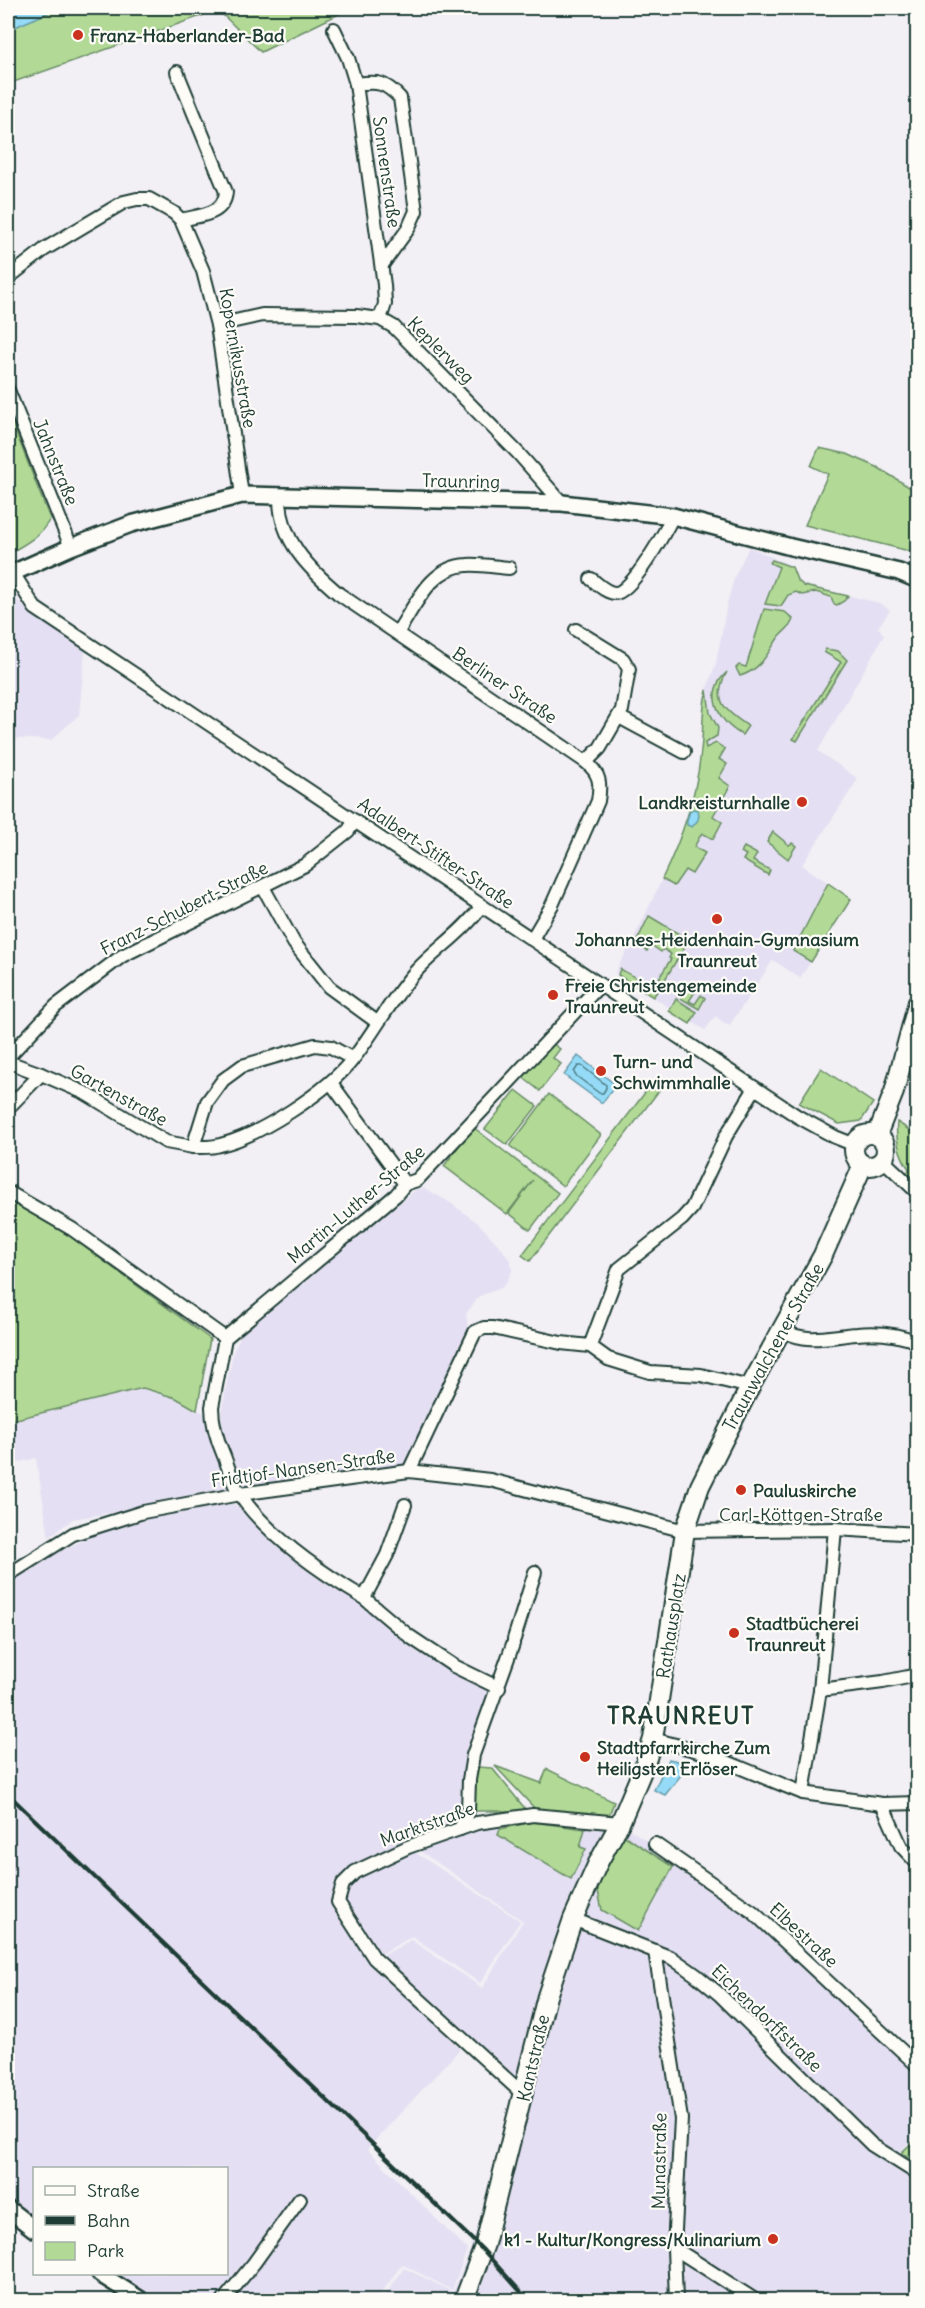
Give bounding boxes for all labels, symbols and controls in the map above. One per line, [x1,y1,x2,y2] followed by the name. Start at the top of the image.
[90,24,285,47] place label: Franz-Haberlander-Bad
[71,28,85,42] marker: Franz-Haberlander-Bad
[368,115,406,229] street label: Sonnenstraße
[214,286,262,430] street label: Kopernikusstraße
[403,312,479,388] street label: Keplerweg
[28,415,84,509] street label: Jahnstraße
[422,469,500,493] street label: Traunring
[448,642,562,728] street label: Berliner Straße
[638,791,790,814] place label: Landkreisturnhalle
[353,792,519,914] street label: Adalbert-Stifter-Straße
[795,795,809,809] marker: Landkreisturnhalle
[96,856,272,960] street label: Franz-Schubert-Straße
[710,912,724,926] marker: Johannes-Heidenhain-Gymnasium Traunreut
[575,928,859,972] place label: Johannes-Heidenhain-Gymnasium Traunreut
[565,974,757,1018] place label: Freie Christengemeinde Traunreut
[546,988,560,1002] marker: Freie Christengemeinde Traunreut
[613,1050,731,1094] place label: Turn- und Schwimmhalle
[66,1059,172,1131] street label: Gartenstraße
[594,1064,608,1078] marker: Turn- und Schwimmhalle
[283,1140,429,1268] street label: Martin-Luther-Straße
[717,1259,829,1435] street label: Traunwalchener Straße
[210,1444,396,1492] street label: Fridtjof-Nansen-Straße
[753,1479,857,1502] place label: Pauluskirche
[734,1483,748,1497] marker: Pauluskirche
[719,1503,883,1526] street label: Carl-Köttgen-Straße
[651,1571,691,1680] street label: Rathausplatz
[746,1612,859,1656] place label: Stadtbücherei Traunreut
[727,1626,741,1640] marker: Stadtbücherei Traunreut
[607,1700,755,1730] district label: TRAUNREUT
[597,1736,771,1780] place label: Stadtpfarrkirche Zum Heiligsten Erlöser
[578,1750,592,1764] marker: Stadtpfarrkirche Zum Heiligsten Erlöser
[377,1796,477,1852] street label: Marktstraße
[765,1897,843,1973] street label: Elbestraße
[707,1959,827,2077] street label: Eichendorffstraße
[512,2012,554,2104] street label: Kantstraße
[647,2112,671,2210] street label: Munastraße
[33,2167,228,2275] legend
[87,2179,140,2202] text: Straße
[87,2209,130,2232] text: Bahn
[504,2228,761,2251] place label: k1 - Kultur/Kongress/Kulinarium
[766,2232,780,2246] marker: k1 - Kultur/Kongress/Kulinarium
[87,2239,124,2262] text: Park

